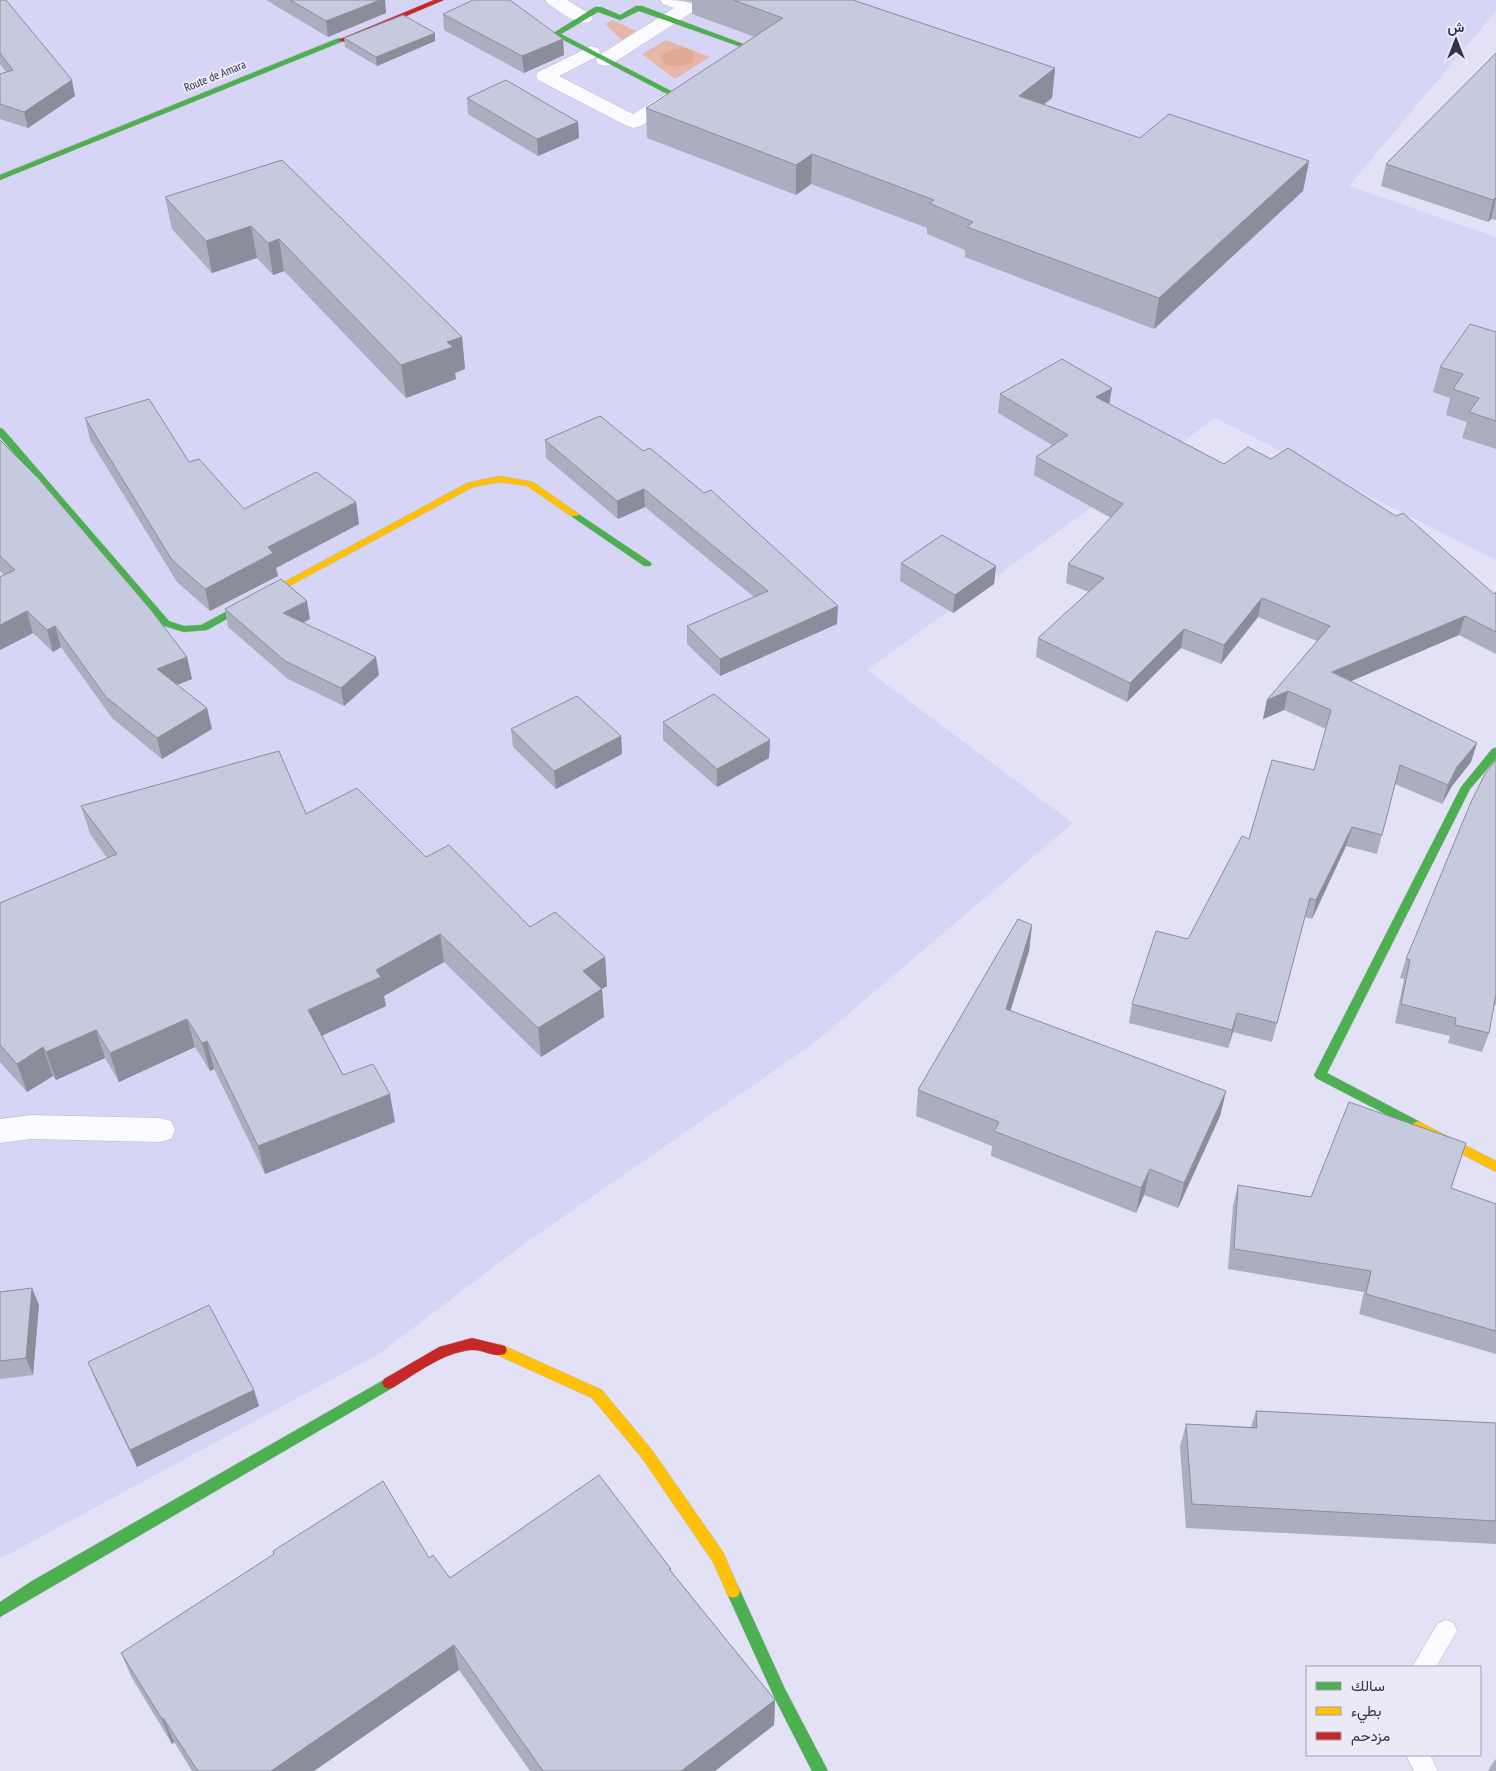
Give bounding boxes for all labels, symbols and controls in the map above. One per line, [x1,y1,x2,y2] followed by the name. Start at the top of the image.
[1431,15,1481,65] north arrow
[1448,18,1465,36] text: ش
[182,56,248,95] street label: Route de Amara
[1306,1666,1481,1756] legend
[1351,1676,1385,1695] text: سالك
[1351,1701,1381,1724] text: بطيء
[1351,1726,1390,1746] text: مزدحم

